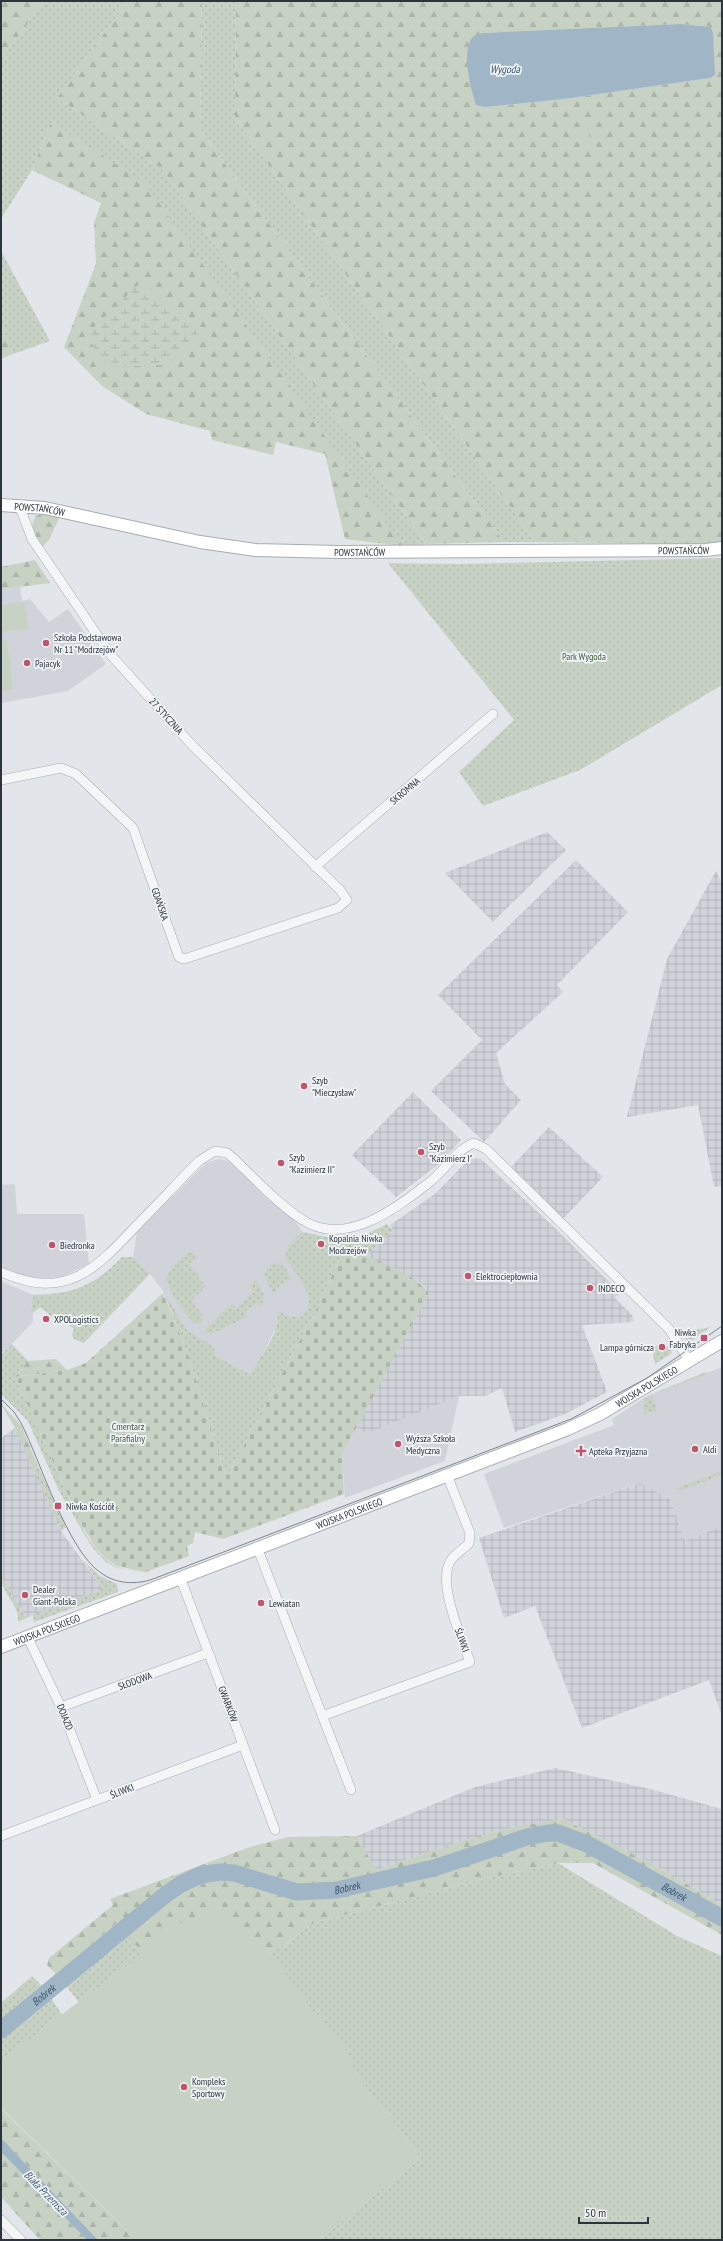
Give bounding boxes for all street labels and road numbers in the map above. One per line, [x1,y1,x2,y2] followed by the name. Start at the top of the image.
[14,499,67,519] street label: POWSTAŃCÓW
[658,543,710,557] street label: POWSTAŃCÓW
[334,545,386,559] street label: POWSTAŃCÓW
[146,695,186,737] street label: 27 STYCZNIA
[387,774,423,807] street label: SKROMNA
[148,886,172,922] street label: GDAŃSKA
[613,1362,680,1410] street label: WOJSKA POLSKIEGO
[314,1494,385,1532] street label: WOJSKA POLSKIEGO
[12,1611,82,1648] street label: WOJSKA POLSKIEGO
[452,1626,472,1654] street label: ŚLIWKI
[116,1669,154,1693] street label: SŁODOWA
[215,1684,241,1724] street label: GWARKÓW
[54,1702,76,1732] street label: DOJAZD
[108,1780,136,1802] street label: ŚLIWKI

